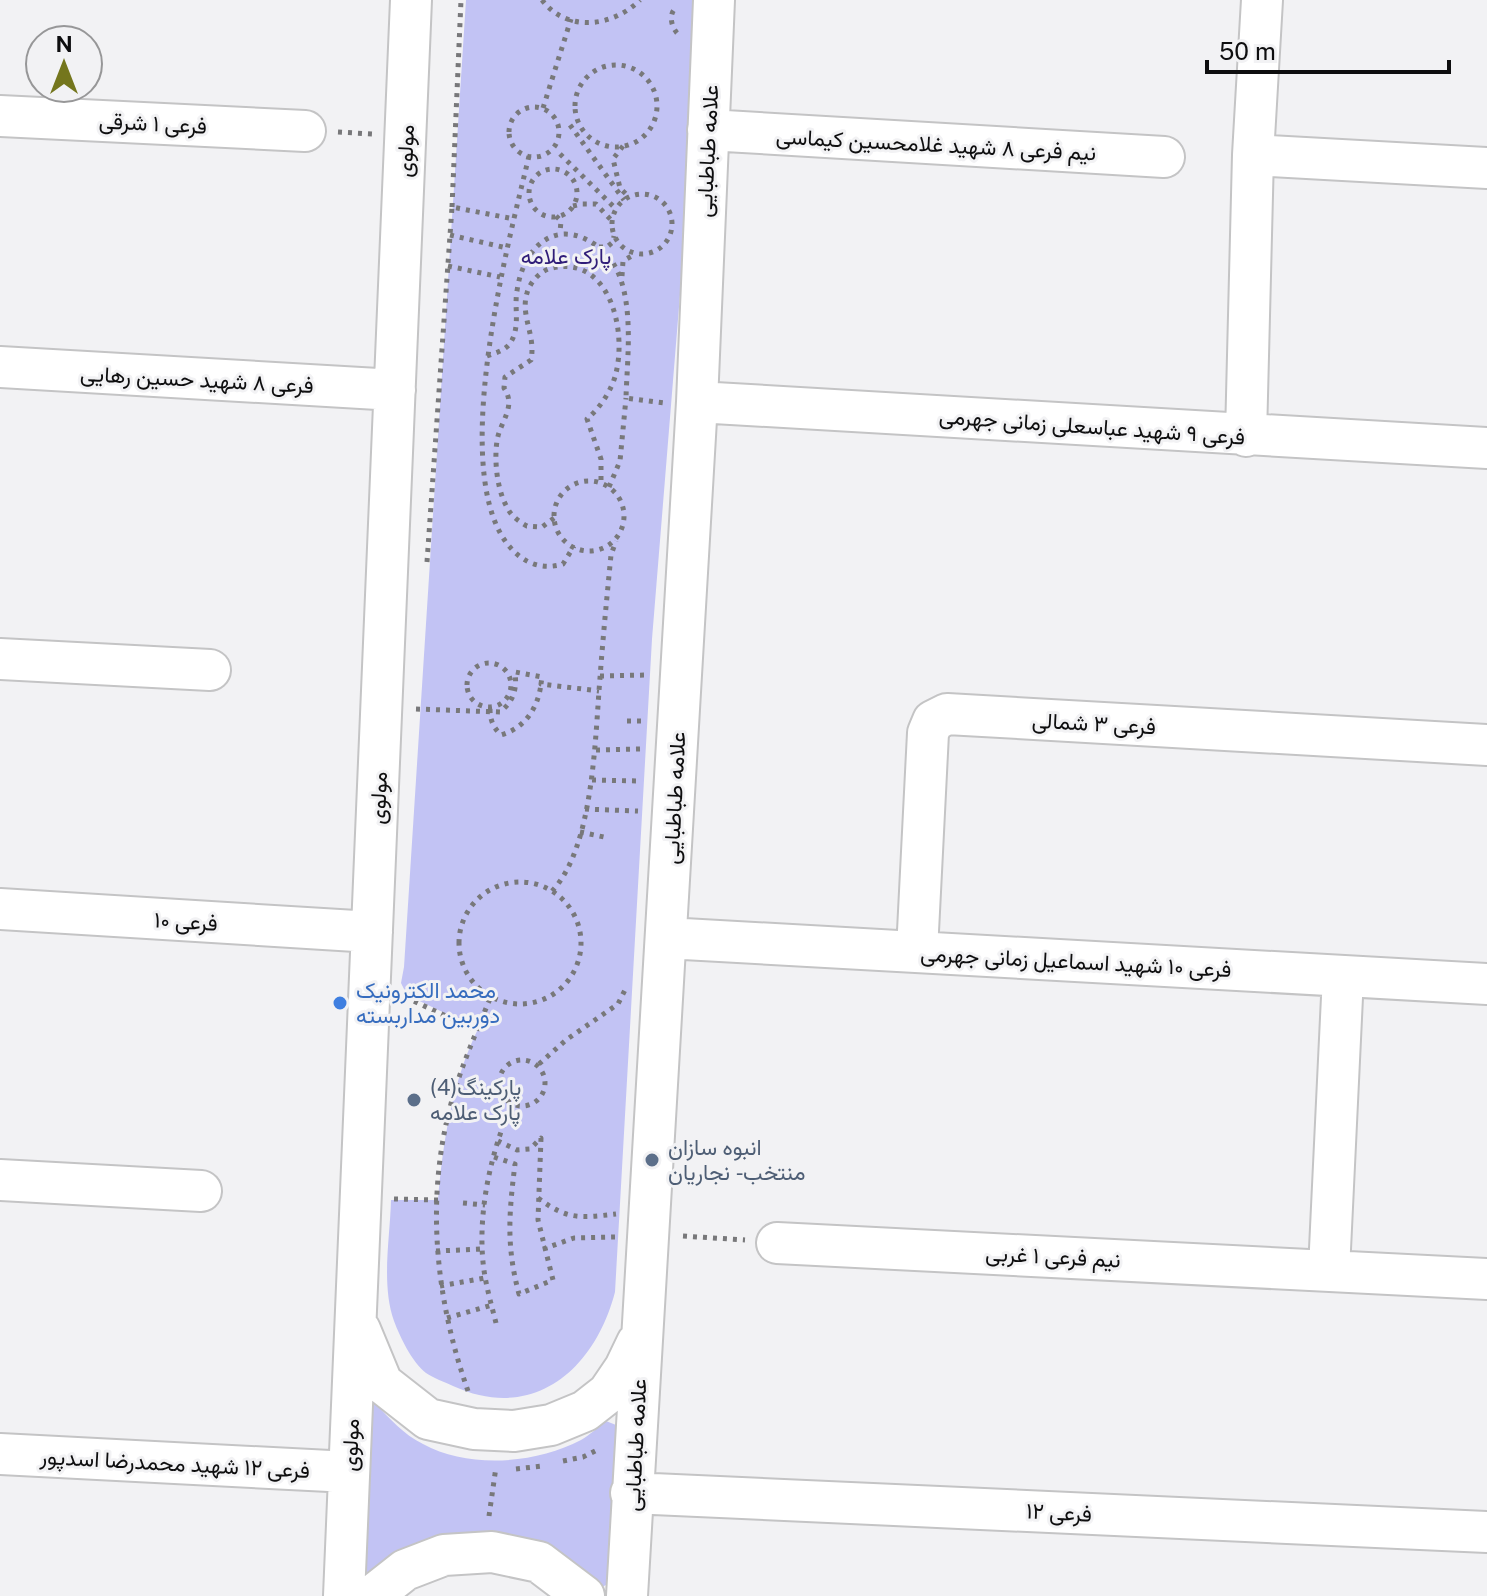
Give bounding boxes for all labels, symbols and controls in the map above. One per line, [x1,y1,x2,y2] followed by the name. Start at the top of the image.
[24,24,104,104] north arrow
[1207,24,1449,74] scale bar
[55,31,73,57] text: N
[1219,37,1276,65] text: 50 m
[691,84,724,218] street label: علامه طباطبایی
[98,107,208,140] street label: فرعی ۱ شرقی
[775,123,1097,167] street label: نیم فرعی ۸ شهید غلامحسین کیماسی
[391,124,420,178] street label: مولوی
[521,243,611,271] park label: پارک علامه
[80,360,314,399] street label: فرعی ۸ شهید حسین رهایی
[938,402,1246,451] street label: فرعی ۹ شهید عباسعلی زمانی جهرمی
[1031,707,1157,740] street label: فرعی ۳ شمالی
[658,731,691,865] street label: علامه طباطبایی
[364,771,393,825] street label: مولوی
[154,906,218,937] street label: فرعی ۱۰
[920,940,1232,983] street label: فرعی ۱۰ شهید اسماعیل زمانی جهرمی
[356,977,500,1029] place label: محمد الکترونیک دوربین مداربسته
[331,994,349,1012] marker: محمد الکترونیک دوربین مداربسته
[430,1074,521,1127] place label: پارکینگ(4) پارک علامه
[405,1091,423,1109] marker: پارکینگ(4) پارک علامه
[668,1134,805,1186] place label: انبوه سازان منتخب - نجاریان
[643,1151,661,1169] marker: انبوه سازان منتخب - نجاریان
[985,1239,1121,1275] street label: نیم فرعی ۱ غربی
[619,1378,652,1512] street label: علامه طباطبایی
[336,1418,365,1472] street label: مولوی
[38,1443,311,1485] street label: فرعی ۱۲ شهید محمدرضا اسدپور
[1025,1497,1093,1528] street label: فرعی ۱۲

